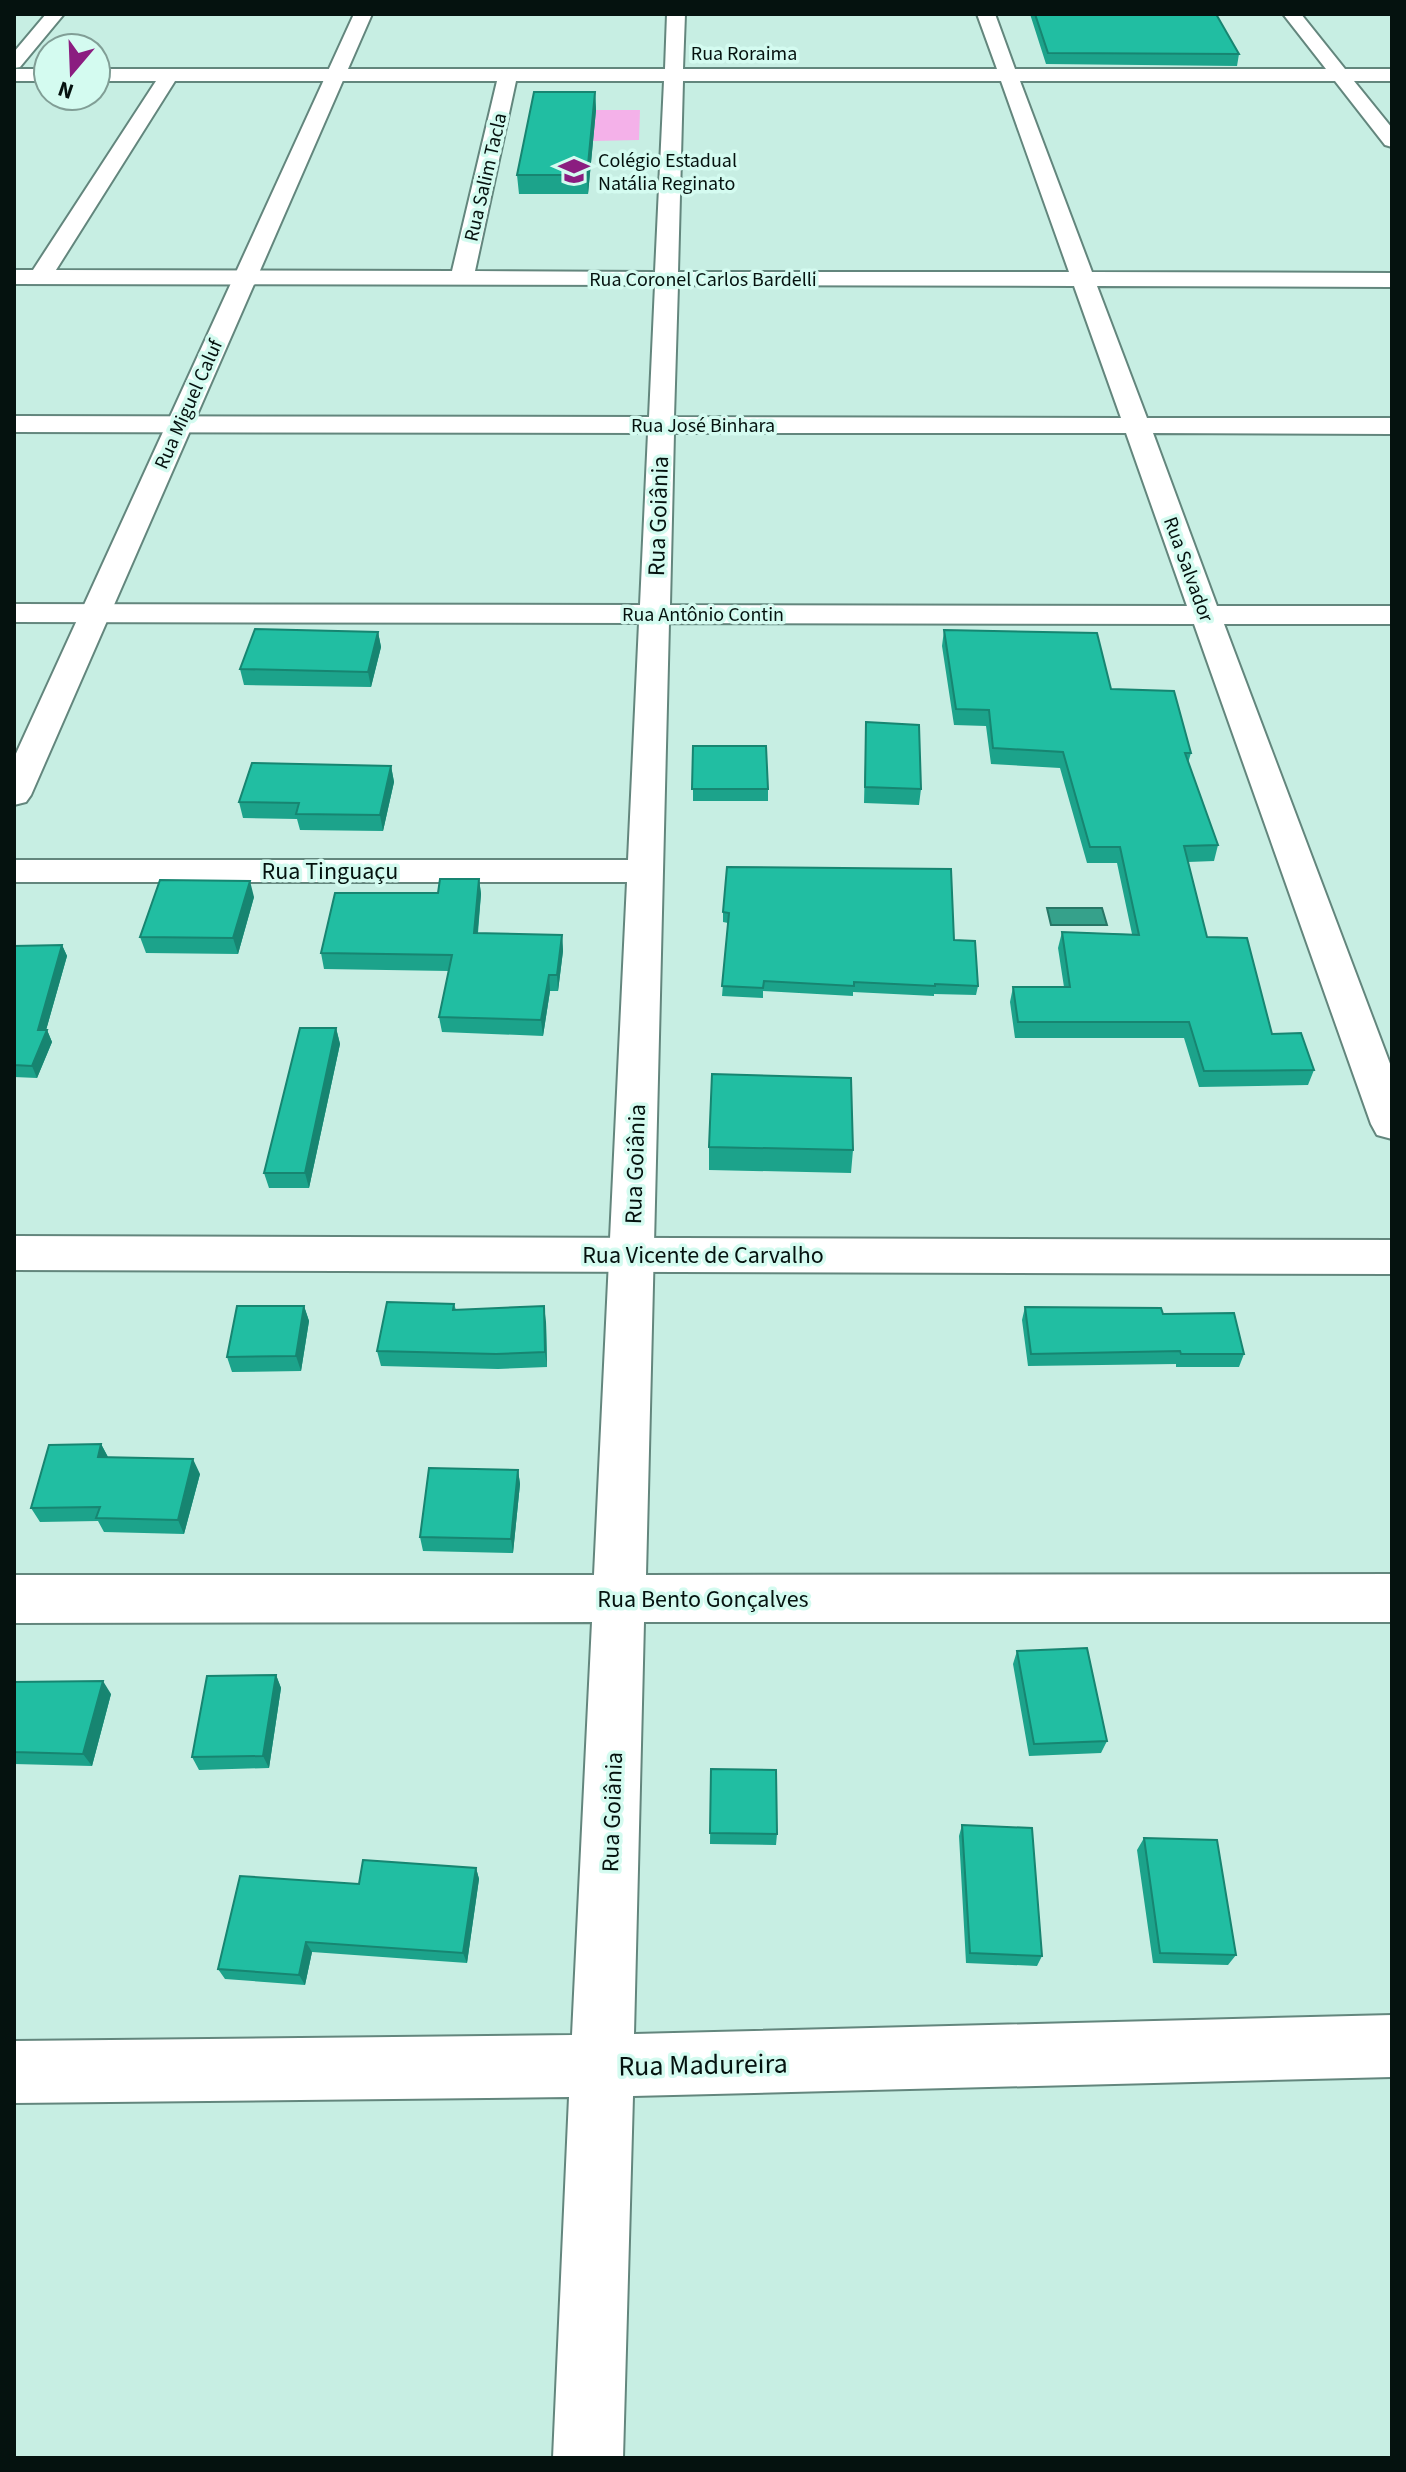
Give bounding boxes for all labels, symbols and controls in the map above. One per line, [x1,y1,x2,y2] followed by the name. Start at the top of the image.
[32,32,112,112] north arrow
[691,40,797,68] street label: Rua Roraima
[54,72,78,107] text: N
[458,110,514,244] street label: Rua Salim Tacla
[598,147,737,198] place label: Colégio Estadual Natália Reginato
[557,154,591,188] school or university icon: Colégio Estadual Natália Reginato
[589,266,817,294] street label: Rua Coronel Carlos Bardelli
[148,334,230,474] street label: Rua Miguel Caluf
[631,412,775,440] street label: Rua José Binhara
[639,455,678,577] street label: Rua Goiânia
[1156,513,1220,626] street label: Rua Salvador
[622,601,784,629] street label: Rua Antônio Contin
[262,854,398,889] street label: Rua Tinguaçu
[616,1103,655,1225] street label: Rua Goiânia
[582,1238,824,1273] street label: Rua Vicente de Carvalho
[597,1582,809,1617] street label: Rua Bento Gonçalves
[593,1751,632,1873] street label: Rua Goiânia
[618,2044,788,2086] street label: Rua Madureira

